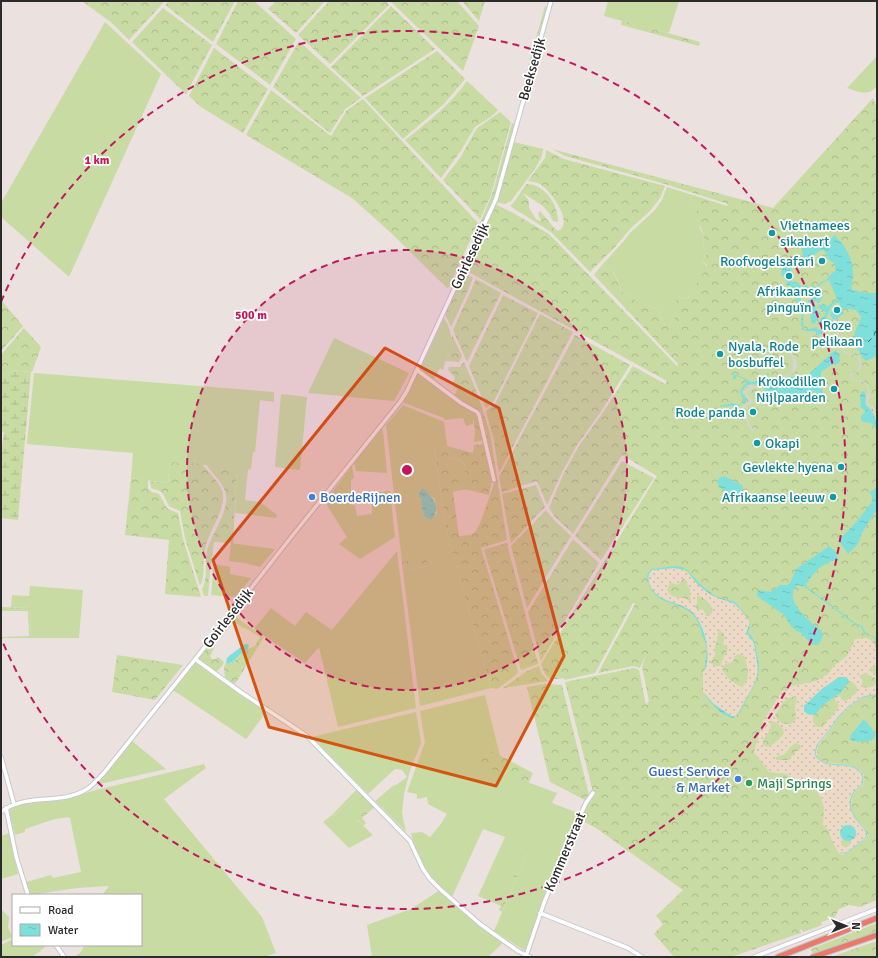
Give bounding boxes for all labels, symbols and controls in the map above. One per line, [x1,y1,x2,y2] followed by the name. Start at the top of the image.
[515,36,549,102] street label: Beeksedijk
[84,153,110,168] text: 1 km
[780,217,850,250] place label: Vietnamees sikahert
[447,220,493,292] street label: Goirlesedijk
[767,228,777,238] marker: Vietnamees sikahert
[720,253,814,270] place label: Roofvogelsafari
[817,256,827,266] marker: Roofvogelsafari
[784,271,794,281] marker: Afrikaanse pinguïn
[757,283,821,316] place label: Afrikaanse pinguïn
[832,305,842,315] marker: Roze pelikaan
[235,308,267,323] text: 500 m
[811,317,863,350] place label: Roze pelikaan
[728,338,799,371] place label: Nyala, Rode bosbuffel
[715,349,725,359] marker: Nyala, Rode bosbuffel
[756,373,826,406] place label: Krokodillen Nijlpaarden
[829,384,839,394] marker: Krokodillen Nijlpaarden
[675,404,745,421] place label: Rode panda
[748,407,758,417] marker: Rode panda
[765,435,800,452] place label: Okapi
[752,438,762,448] marker: Okapi
[742,459,833,476] place label: Gevlekte hyena
[836,462,846,472] marker: Gevlekte hyena
[400,463,414,477] centre of rings
[320,489,401,506] place label: BoerdeRijnen
[722,489,825,506] place label: Afrikaanse leeuw
[307,492,317,502] marker: BoerdeRijnen
[828,492,838,502] marker: Afrikaanse leeuw
[199,585,257,651] street label: Goirlesedijk
[648,763,730,796] place label: Guest Service & Market
[733,774,743,784] marker: Guest Service & Market
[757,775,832,792] place label: Maji Springs
[744,778,754,788] marker: Maji Springs
[541,810,589,894] street label: Kommerstraat
[12,894,142,946] legend
[48,903,74,918] text: Road
[826,906,866,946] north arrow
[849,922,862,930] text: N
[48,923,79,938] text: Water

